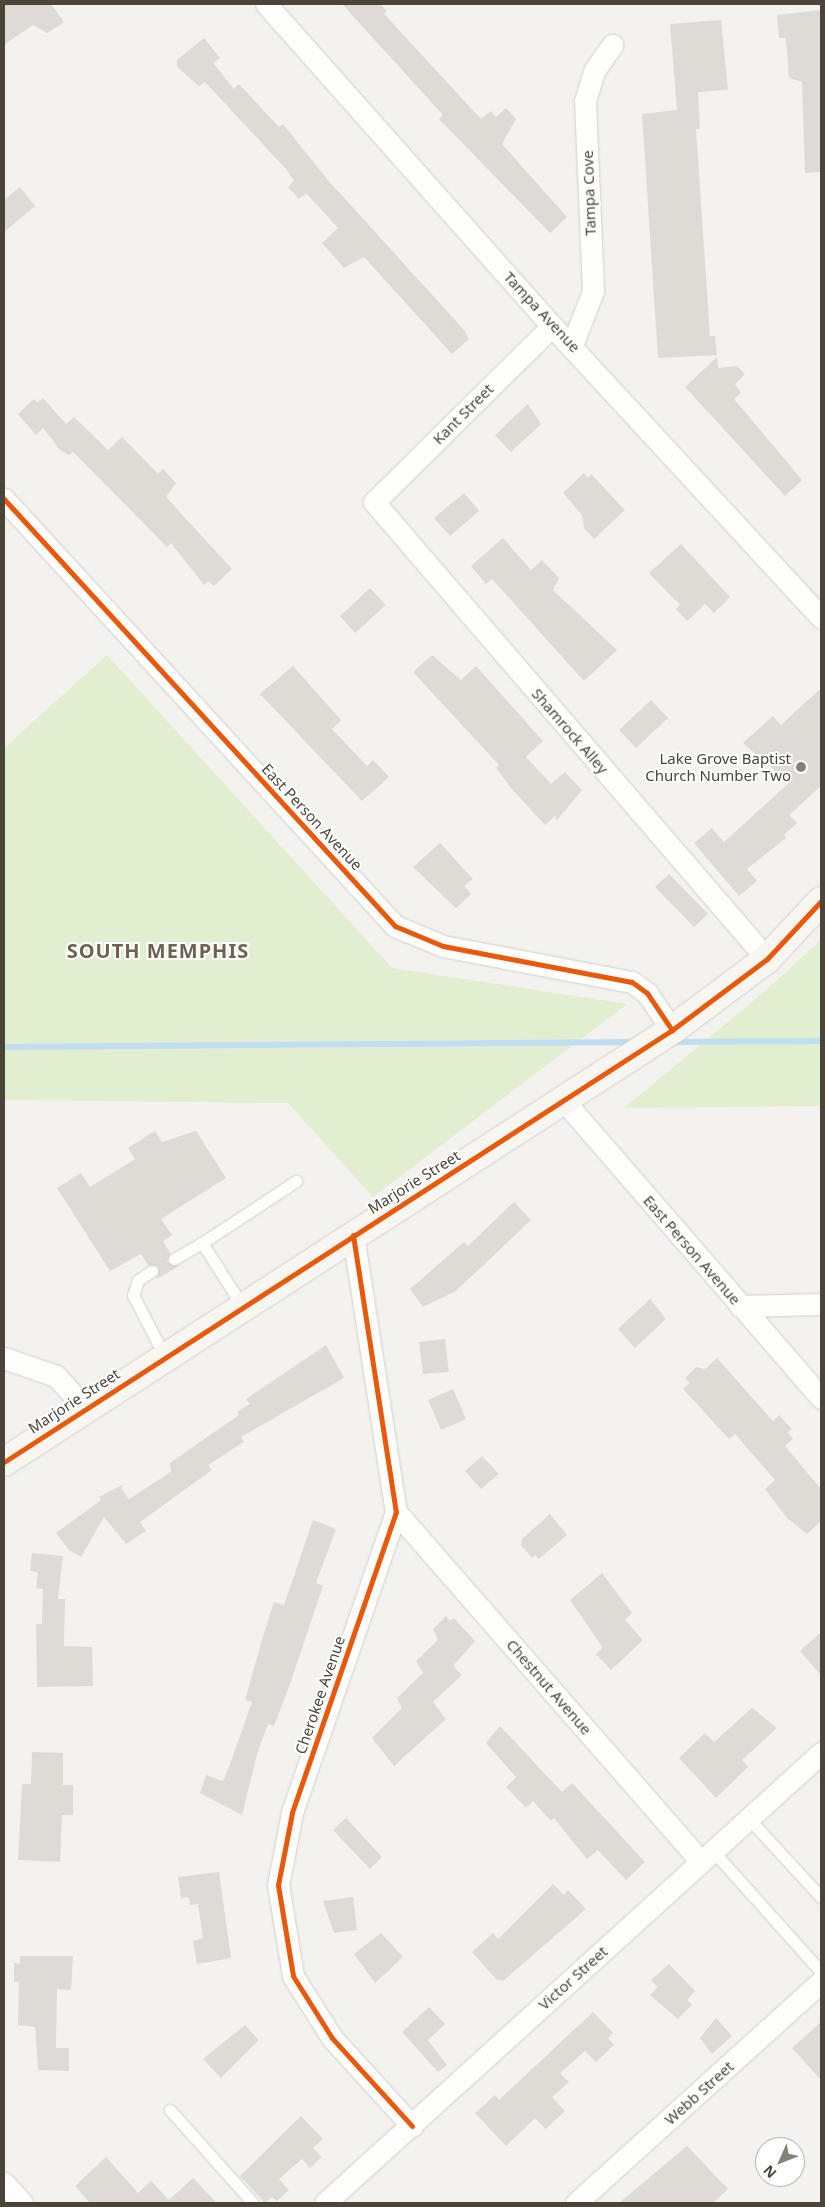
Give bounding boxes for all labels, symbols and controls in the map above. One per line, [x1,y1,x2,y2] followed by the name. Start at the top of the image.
[579,150,599,236] street label: Tampa Cove
[500,268,584,356] street label: Tampa Avenue
[429,380,497,448] street label: Kant Street
[528,685,612,777] street label: Shamrock Alley
[645,749,791,784] place label: Lake Grove Baptist Church Number Two
[258,760,366,874] street label: East Person Avenue
[795,761,807,773] marker: Lake Grove Baptist Church Number Two
[65,938,251,962] district label: SOUTH MEMPHIS
[365,1146,463,1218] street label: Marjorie Street
[640,1192,744,1308] street label: East Person Avenue
[25,1365,123,1437] street label: Marjorie Street
[291,1634,349,1756] street label: Cherokee Avenue
[503,1636,595,1738] street label: Chestnut Avenue
[535,1942,611,2014] street label: Victor Street
[661,2057,737,2129] street label: Webb Street
[755,2137,805,2187] north arrow
[759,2161,780,2183] text: N

